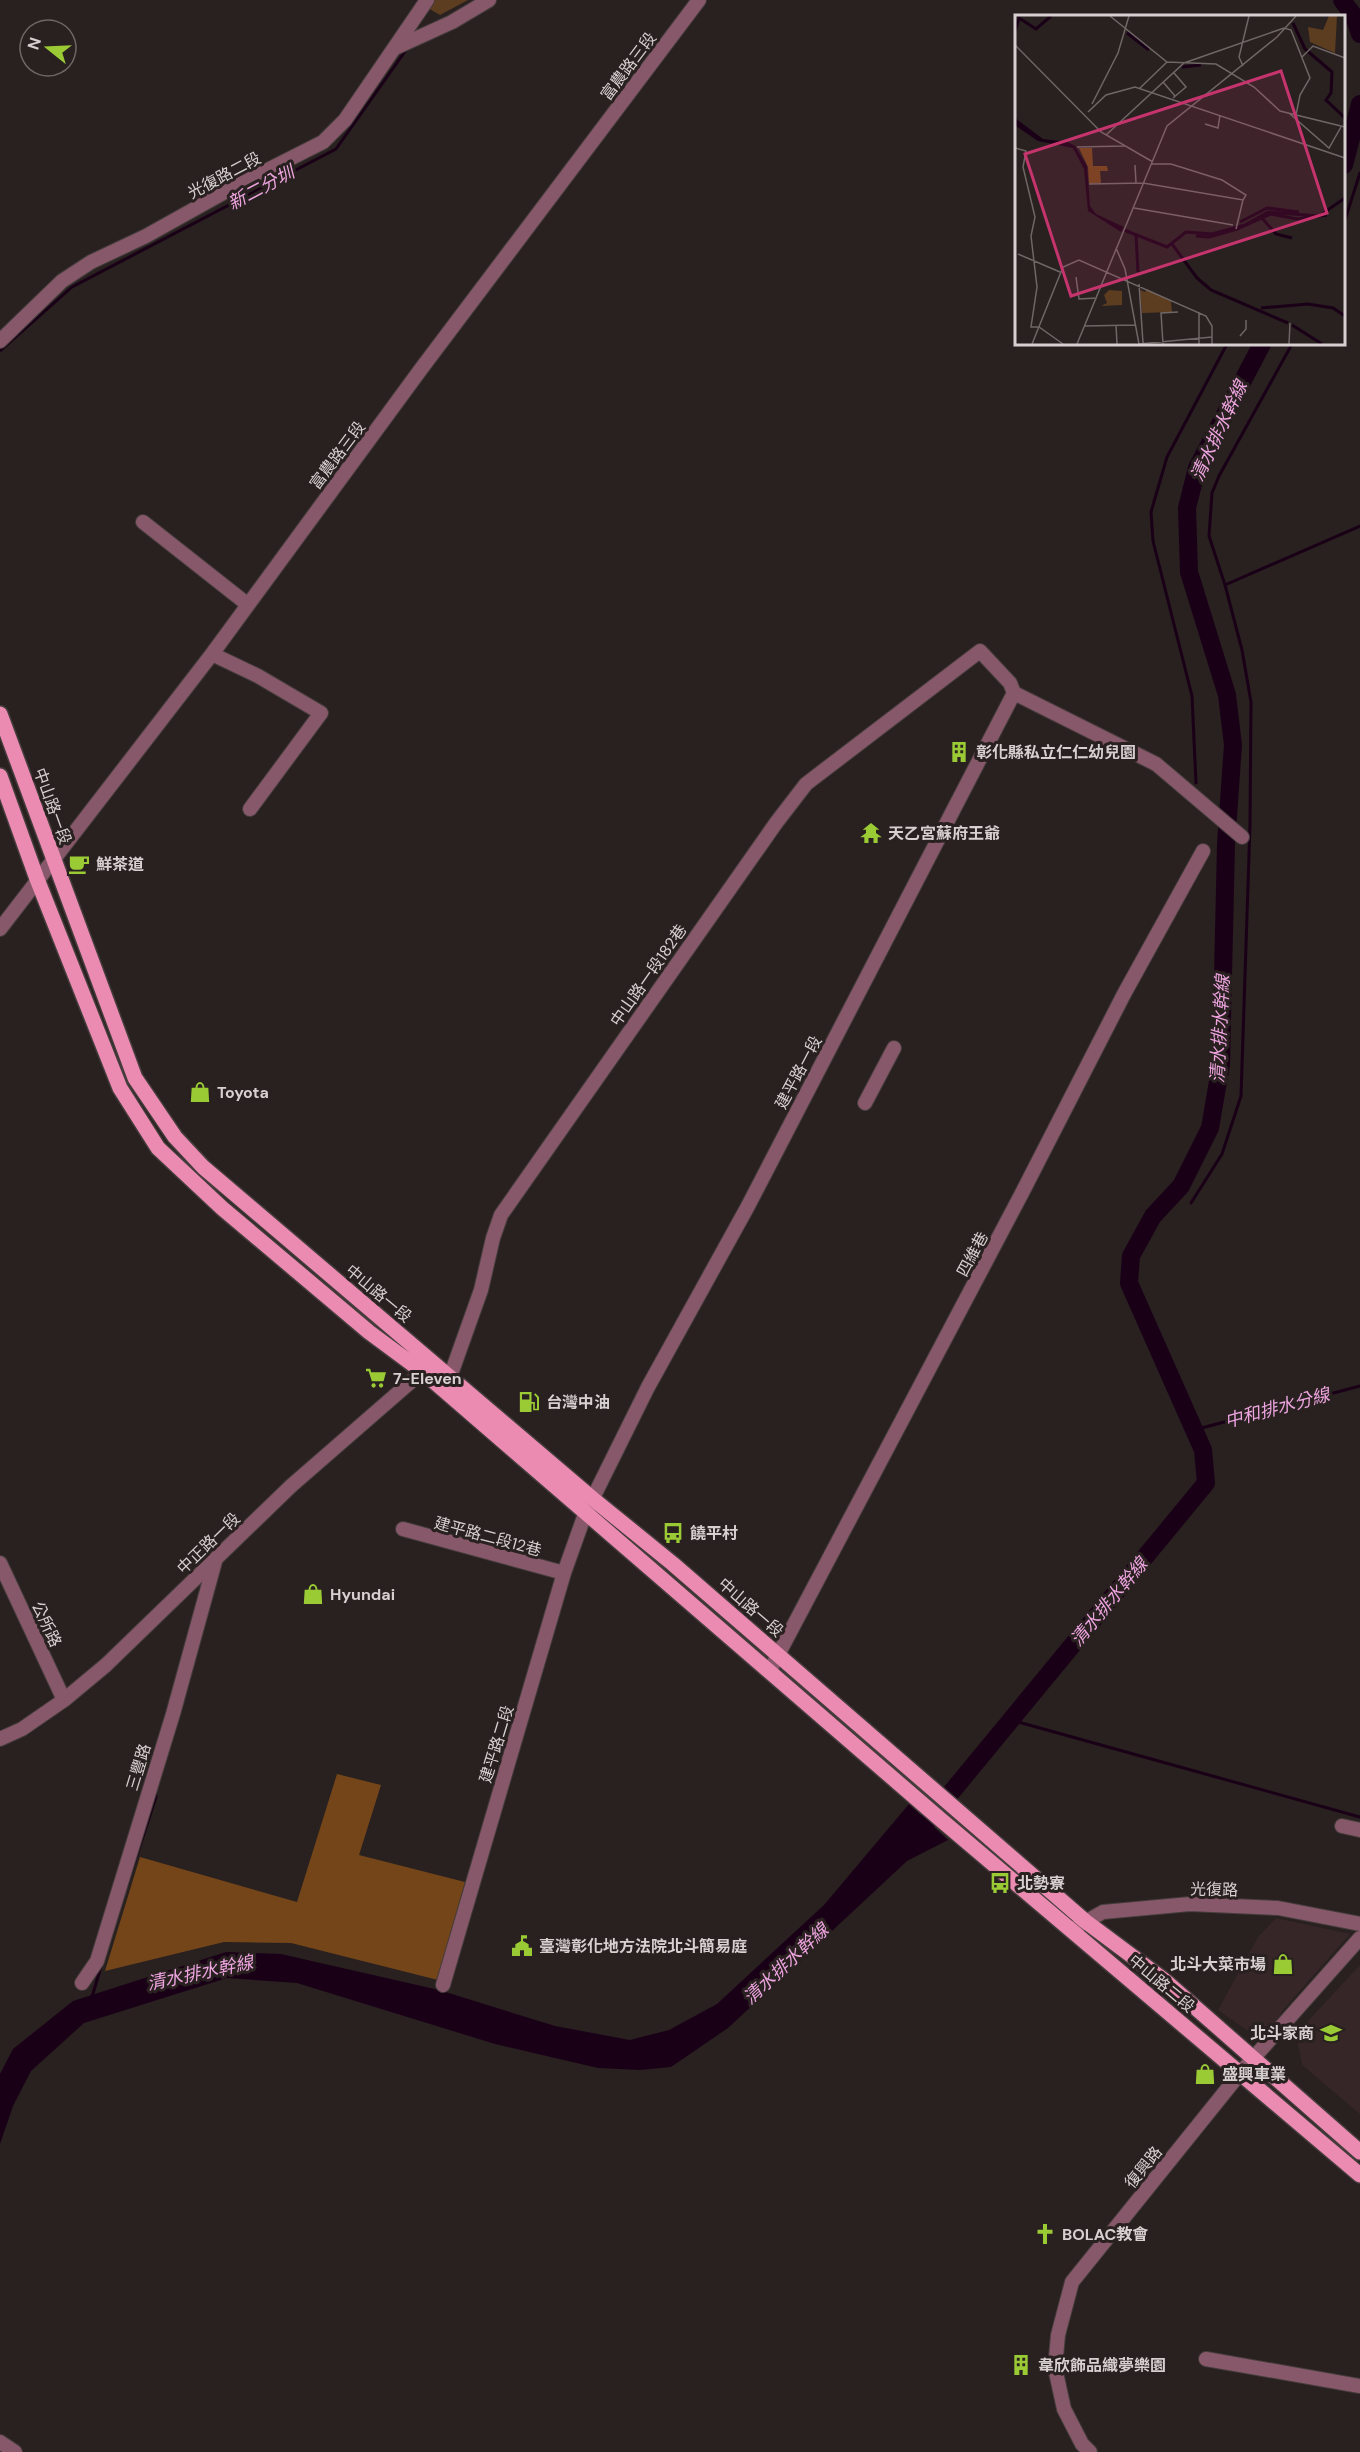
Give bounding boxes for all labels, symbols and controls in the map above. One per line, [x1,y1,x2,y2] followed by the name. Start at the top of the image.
[1015,15,1345,345] inset map
[18,18,78,78] north arrow
[596,28,661,105] street label: 富農路三段
[22,35,46,52] text: N
[184,147,264,203] street label: 光復路二段
[224,159,301,215] water label: 新二分圳
[1185,375,1254,485] water label: 清水排水幹線
[305,417,370,494] street label: 富農路三段
[947,740,971,764] building icon: 彰化縣私立仁仁幼兒園
[976,742,1136,763] place label: 彰化縣私立仁仁幼兒園
[29,765,76,847] street label: 中山路一段
[859,821,883,845] temple icon: 天乙宮蘇府王爺
[888,823,1000,844] place label: 天乙宮蘇府王爺
[67,852,91,876] cafe icon: 鮮茶道
[96,854,144,875] place label: 鮮茶道
[605,920,691,1030] street label: 中山路一段182巷
[1205,972,1235,1084] water label: 清水排水幹線
[770,1032,826,1112] street label: 建平路一段
[188,1080,212,1104] shop icon: Toyota
[217,1082,269,1103] place label: Toyota
[952,1228,993,1280] street label: 四維巷
[341,1260,416,1327] street label: 中山路一段
[364,1366,388,1390] supermarket icon: 7-Eleven
[393,1368,462,1389] place label: 7-Eleven
[1222,1382,1334,1434] water label: 中和排水分線
[517,1390,541,1414] fuel station icon: 台灣中油
[546,1392,610,1413] place label: 台灣中油
[172,1508,244,1579] street label: 中正路一段
[432,1512,544,1561] street label: 建平路二段12巷
[661,1521,685,1545] bus stop icon: 饒平村
[690,1523,738,1544] place label: 饒平村
[1065,1551,1154,1651] water label: 清水排水幹線
[714,1573,788,1642] street label: 中山路一段
[301,1582,325,1606] shop icon: Hyundai
[330,1584,395,1605] place label: Hyundai
[27,1598,66,1650] street label: 公所路
[475,1703,518,1785] street label: 建平路二段
[121,1741,156,1793] street label: 三豐路
[988,1871,1012,1895] bus stop icon: 北勢寮
[1017,1873,1065,1894] place label: 北勢寮
[1190,1879,1238,1900] street label: 光復路
[738,1917,835,2010] water label: 清水排水幹線
[510,1934,534,1958] public building icon: 臺灣彰化地方法院北斗簡易庭
[539,1936,747,1957] place label: 臺灣彰化地方法院北斗簡易庭
[145,1950,257,1996] water label: 清水排水幹線
[1124,1950,1199,2017] street label: 中山路二段
[1271,1952,1295,1976] shop icon: 北斗大菜市場
[1170,1954,1266,1975] place label: 北斗大菜市場
[1319,2021,1343,2045] school or university icon: 北斗家商
[1250,2023,1314,2044] place label: 北斗家商
[1193,2062,1217,2086] shop icon: 盛興車業
[1222,2064,1286,2085] place label: 盛興車業
[1120,2142,1167,2193] street label: 復興路
[1033,2222,1057,2246] church icon: BOLAC教會
[1062,2224,1148,2245] place label: BOLAC教會
[1009,2353,1033,2377] building icon: 韋欣飾品織夢樂園
[1038,2355,1166,2376] place label: 韋欣飾品織夢樂園

